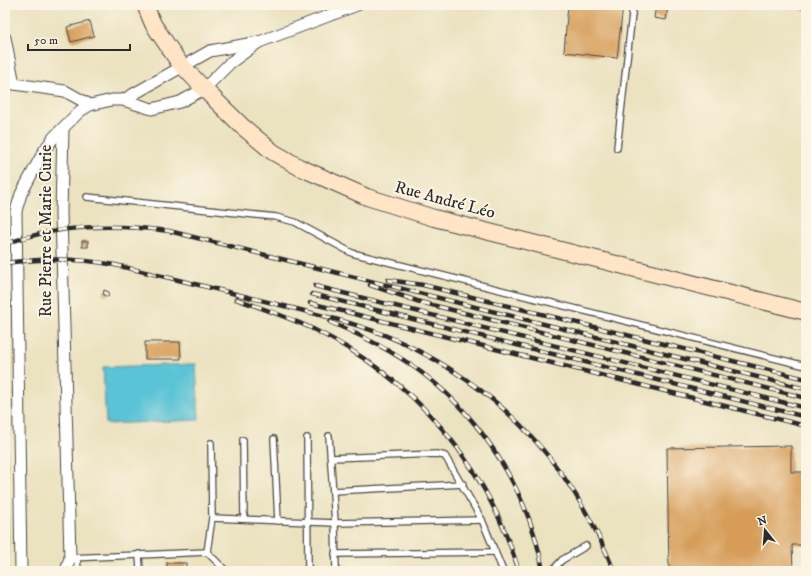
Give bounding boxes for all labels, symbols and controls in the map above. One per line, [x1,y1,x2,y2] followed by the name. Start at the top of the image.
[28,26,130,52] scale bar
[34,33,58,48] text: 50 m
[35,145,57,317] street label: Rue Pierre et Marie Curie
[392,176,498,224] street label: Rue André Léo
[745,510,785,550] north arrow
[756,513,769,529] text: N

